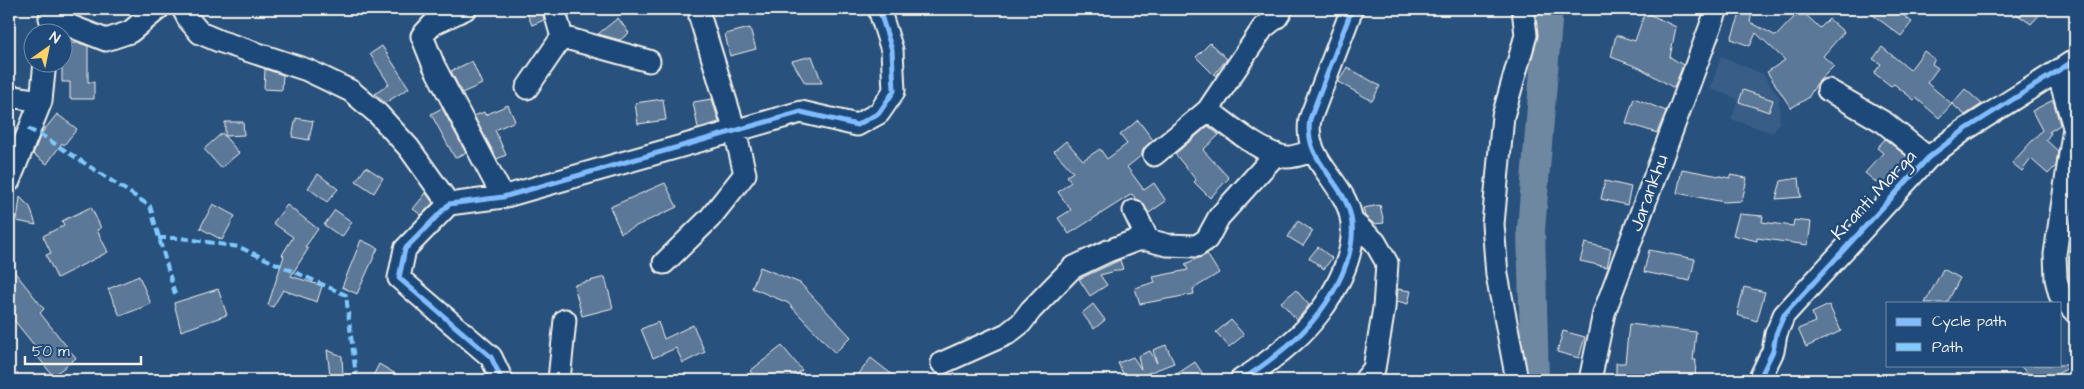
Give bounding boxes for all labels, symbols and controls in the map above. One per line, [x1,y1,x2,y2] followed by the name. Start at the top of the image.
[22,22,72,72] north arrow
[45,27,64,49] text: N
[1825,144,1924,247] street label: Kranti Marga
[1623,150,1676,235] street label: Jarankhu
[1886,302,2062,366] legend
[1932,311,2007,333] text: Cycle path
[25,334,141,366] scale bar
[1932,337,1963,358] text: Path
[32,341,70,362] text: 50 m

